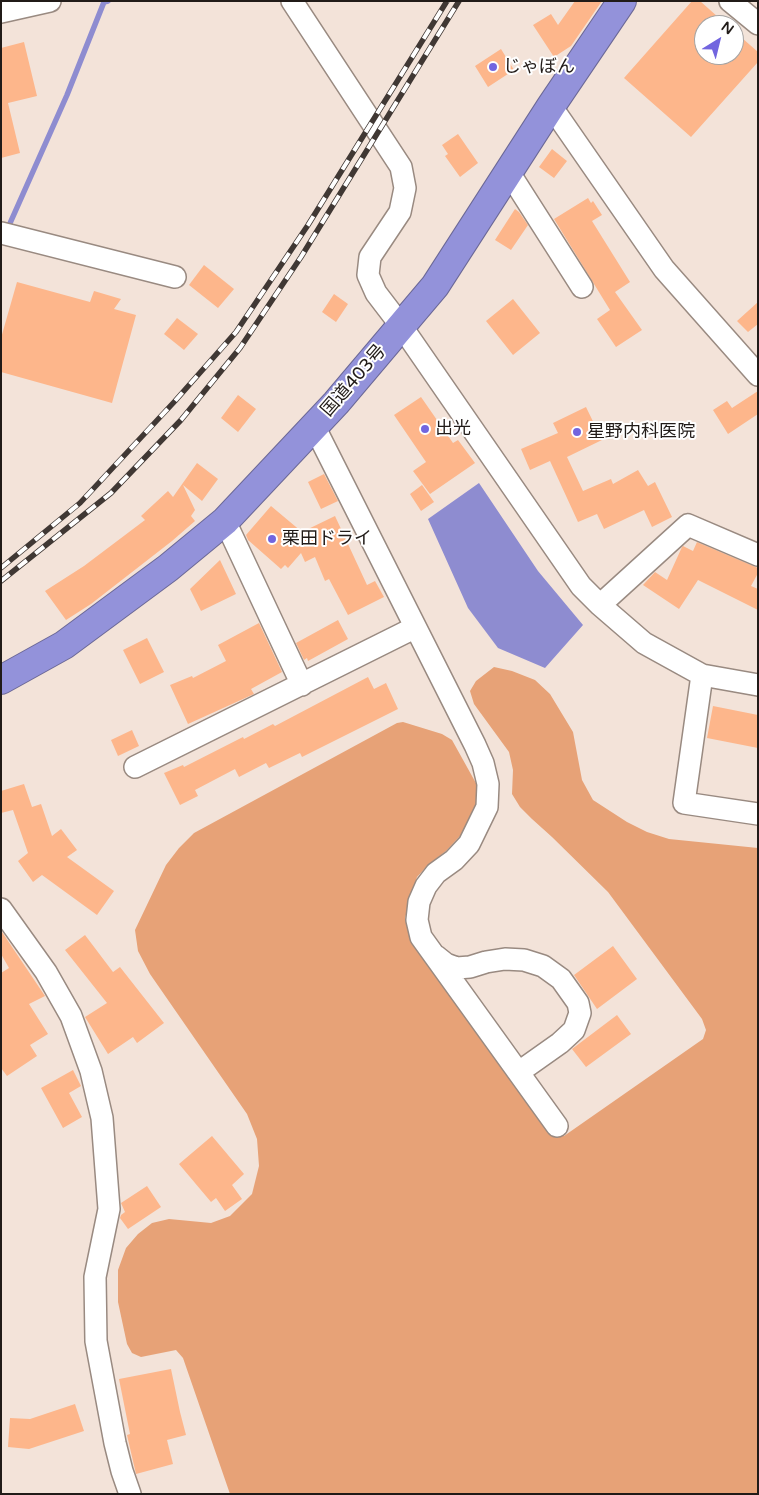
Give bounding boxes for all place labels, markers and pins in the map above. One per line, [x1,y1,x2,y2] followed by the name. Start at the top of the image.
[503,56,575,78] place label: じゃぼん
[487,61,499,73] marker: じゃぼん
[435,418,471,440] place label: 出光
[587,421,695,443] place label: 星野内科医院
[419,423,431,435] marker: 出光
[571,426,583,438] marker: 星野内科医院
[282,528,372,550] place label: 栗田ドライ
[266,533,278,545] marker: 栗田ドライ

